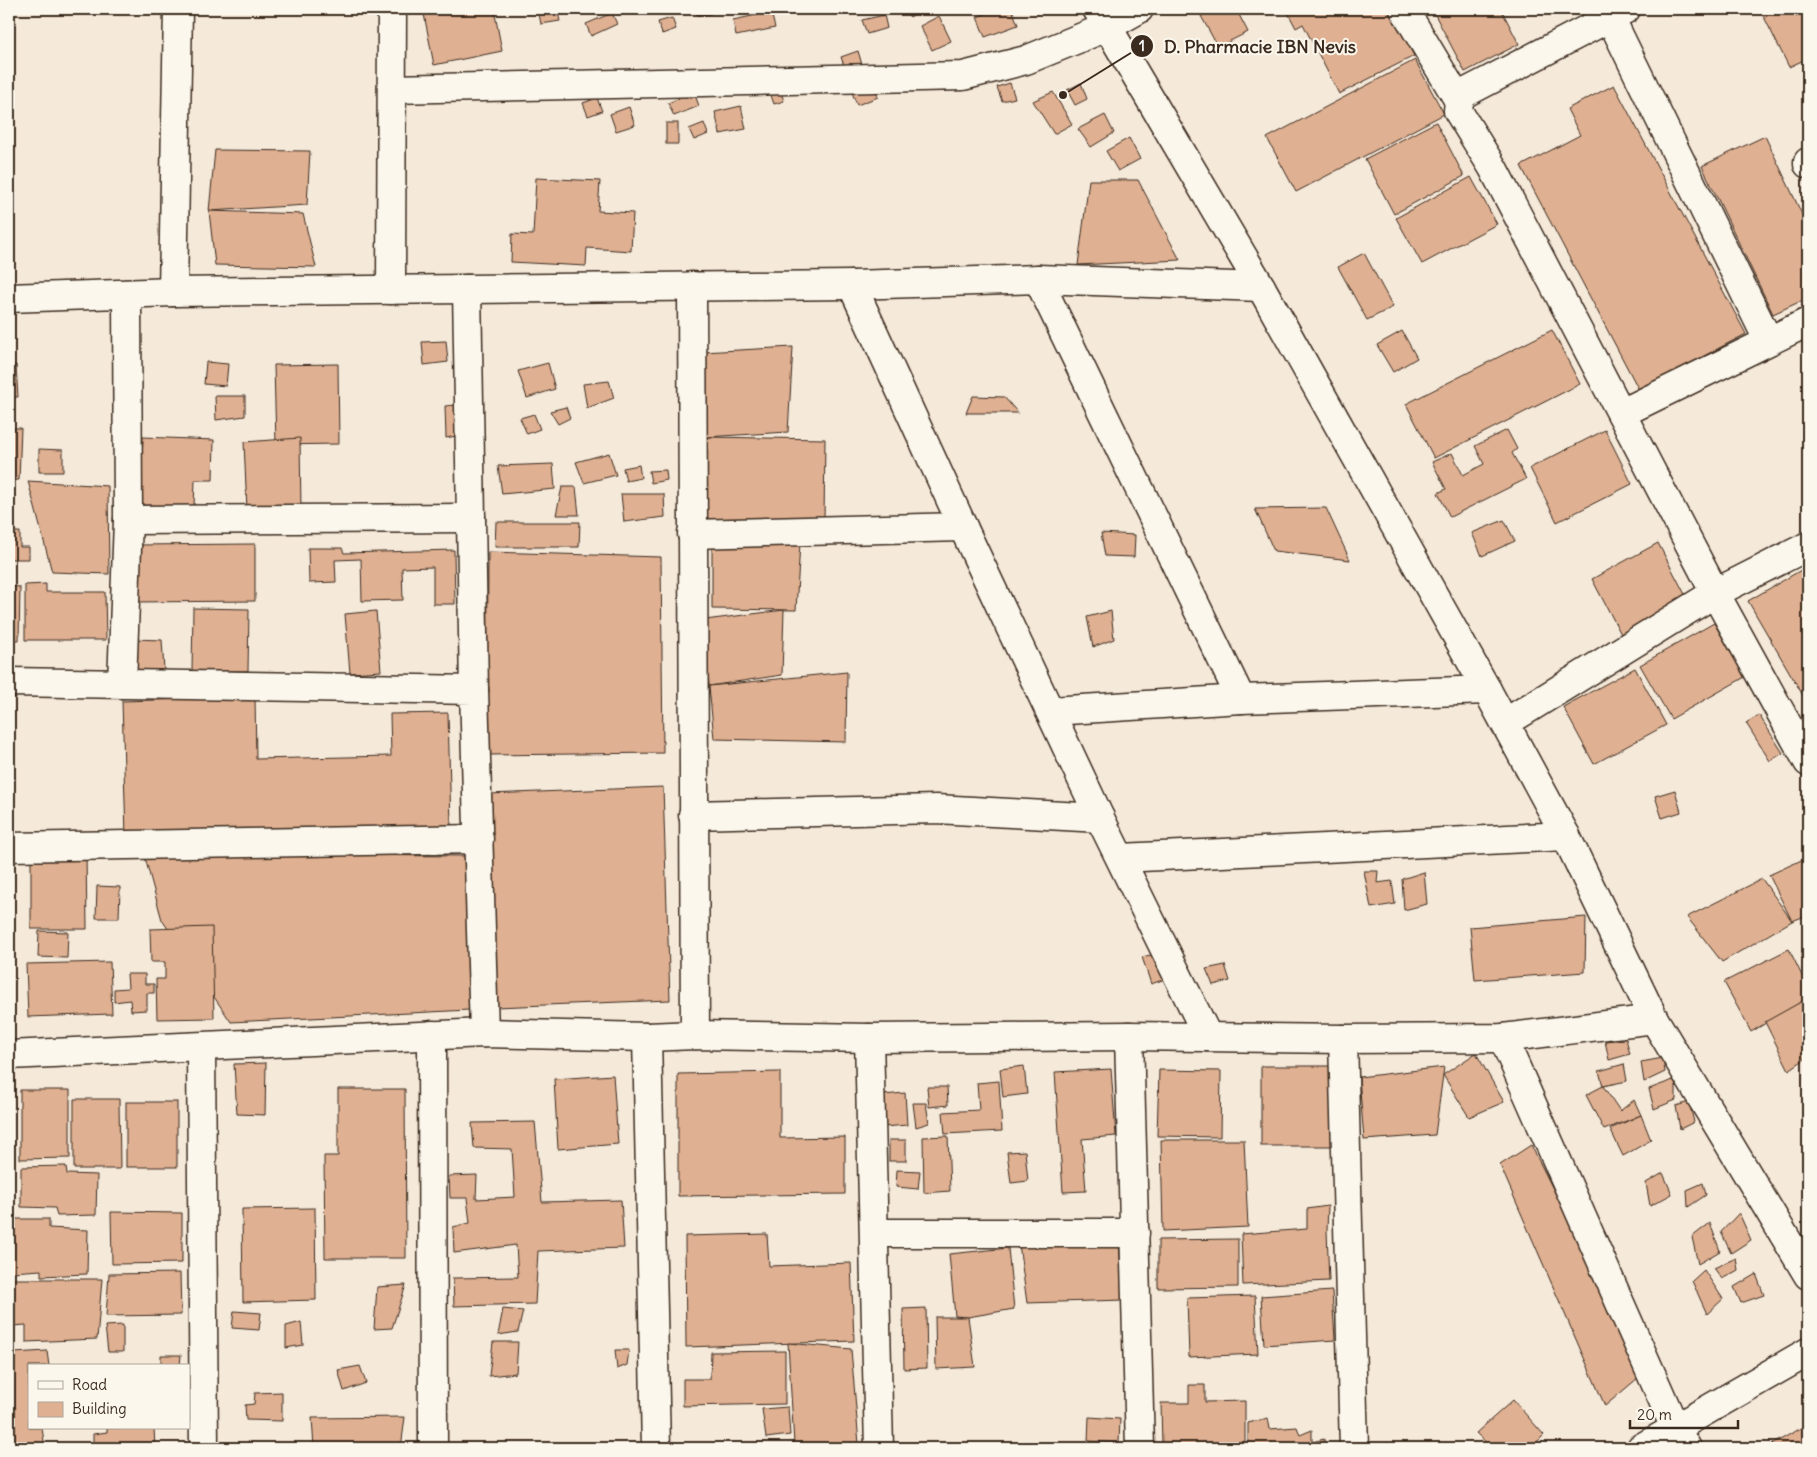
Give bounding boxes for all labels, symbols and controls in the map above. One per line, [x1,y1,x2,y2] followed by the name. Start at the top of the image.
[1129,30,1366,63] callout: D. Pharmacie IBN Nevis
[1164,35,1356,58] text: D. Pharmacie IBN Nevis
[1139,36,1145,55] text: 1
[28,1364,190,1430] legend
[72,1375,107,1394] text: Road
[1630,1397,1737,1429] scale bar
[72,1399,127,1418] text: Building
[1637,1405,1672,1424] text: 20 m

